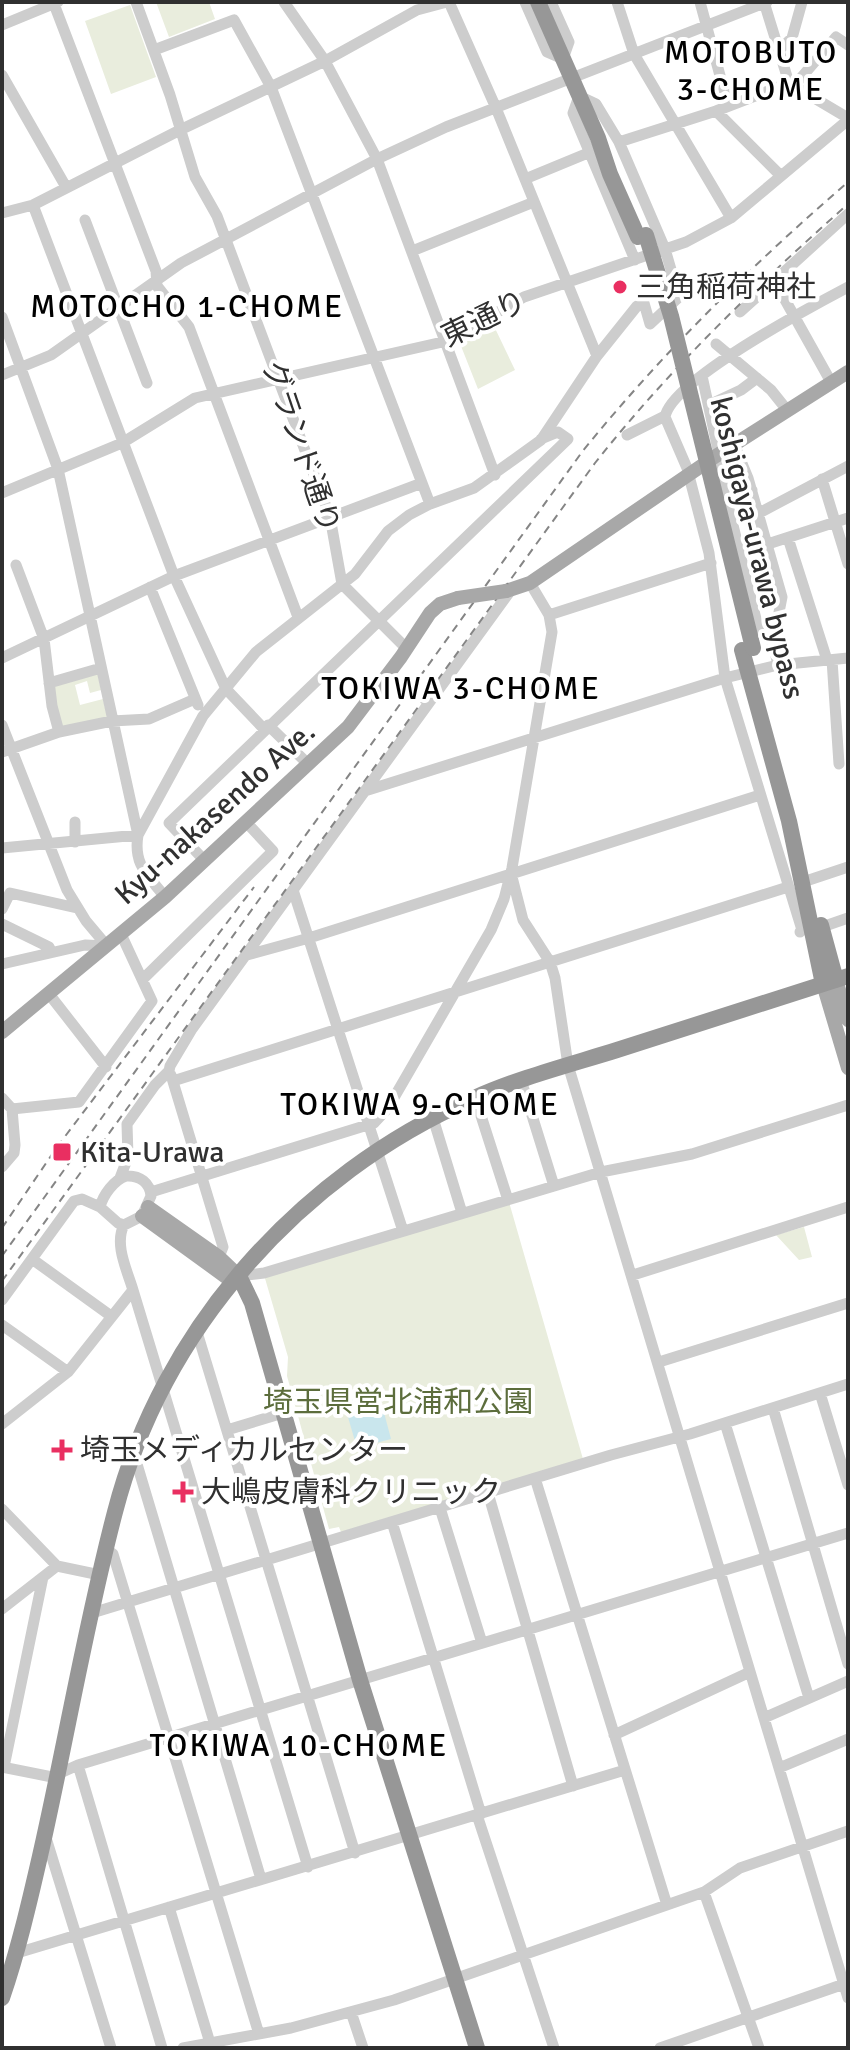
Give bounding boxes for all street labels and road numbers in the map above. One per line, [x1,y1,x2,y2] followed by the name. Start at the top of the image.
[435,283,533,355] street label: 東通り
[254,356,348,538] street label: グランド通り
[702,393,812,703] street label: koshigaya-urawa bypass
[107,713,323,913] street label: Kyu-nakasendo Ave.

